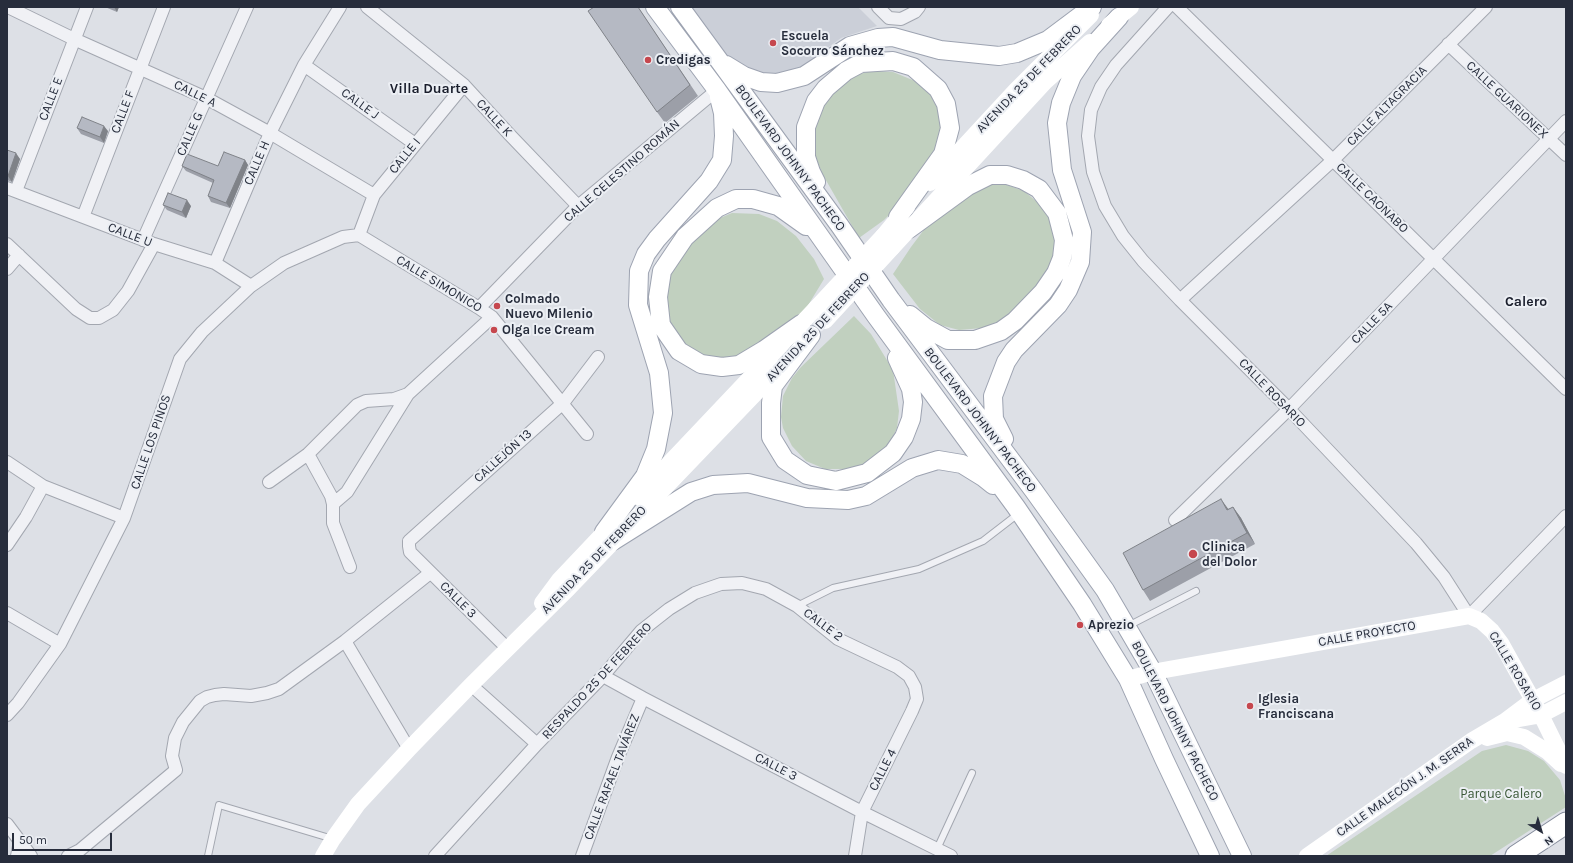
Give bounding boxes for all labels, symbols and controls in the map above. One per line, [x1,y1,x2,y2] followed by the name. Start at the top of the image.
[973,22,1085,136] street label: AVENIDA 25 DE FEBRERO
[781,28,884,59] place label: Escuela Socorro Sánchez
[768,38,778,48] marker: Escuela Socorro Sánchez
[656,52,711,68] place label: Credigas
[643,55,653,65] marker: Credigas
[1463,58,1551,142] street label: CALLE GUARIONEX
[1344,63,1430,149] street label: CALLE ALTAGRACIA
[36,75,66,123] street label: CALLE E
[171,77,219,111] street label: CALLE A
[390,81,468,97] district label: Villa Duarte
[732,82,848,234] street label: BOULEVARD JOHNNY PACHECO
[338,85,382,123] street label: CALLE J
[108,88,138,136] street label: CALLE F
[473,96,515,140] street label: CALLE K
[173,110,207,158] street label: CALLE G
[561,116,683,226] street label: CALLE CELESTINO ROMÁN
[386,135,424,177] street label: CALLE I
[241,138,273,188] street label: CALLE H
[1333,160,1411,236] street label: CALLE CAONABO
[106,219,154,251] street label: CALLE U
[393,252,485,316] street label: CALLE SIMONICO
[763,269,873,385] street label: AVENIDA 25 DE FEBRERO
[505,291,593,322] place label: Colmado Nuevo Milenio
[1505,294,1547,310] district label: Calero
[1348,299,1396,347] street label: CALLE 5A
[492,301,502,311] marker: Colmado Nuevo Milenio
[502,322,594,338] place label: Olga Ice Cream
[489,325,499,335] marker: Olga Ice Cream
[920,345,1040,495] street label: BOULEVARD JOHNNY PACHECO
[1235,355,1309,431] street label: CALLE ROSARIO
[127,392,175,492] street label: CALLE LOS PINOS
[471,426,535,486] street label: CALLEJÓN 13
[538,503,650,617] street label: AVENIDA 25 DE FEBRERO
[1202,539,1257,570] place label: Clinica del Dolor
[1187,548,1199,560] marker: Clinica del Dolor
[436,578,480,622] street label: CALLE 3
[800,605,846,645] street label: CALLE 2
[1088,617,1134,633] place label: Aprezio
[1317,618,1417,650] street label: CALLE PROYECTO
[539,619,655,743] street label: RESPALDO 25 DE FEBRERO
[1075,620,1085,630] marker: Aprezio
[1485,629,1545,713] street label: CALLE ROSARIO
[1128,639,1222,803] street label: BOULEVARD JOHNNY PACHECO
[1258,691,1334,722] place label: Iglesia Franciscana
[1245,701,1255,711] marker: Iglesia Franciscana
[581,712,643,842] street label: CALLE RAFAEL TAVÁREZ
[1333,734,1477,840] street label: CALLE MALECÓN J. M. SERRA
[866,746,900,794] street label: CALLE 4
[752,750,800,784] street label: CALLE 3
[1460,786,1542,802] park label: Parque Calero
[1521,811,1561,851] north arrow
[14,825,114,851] scale bar
[19,833,47,847] text: 50 m
[1542,833,1556,848] text: N

